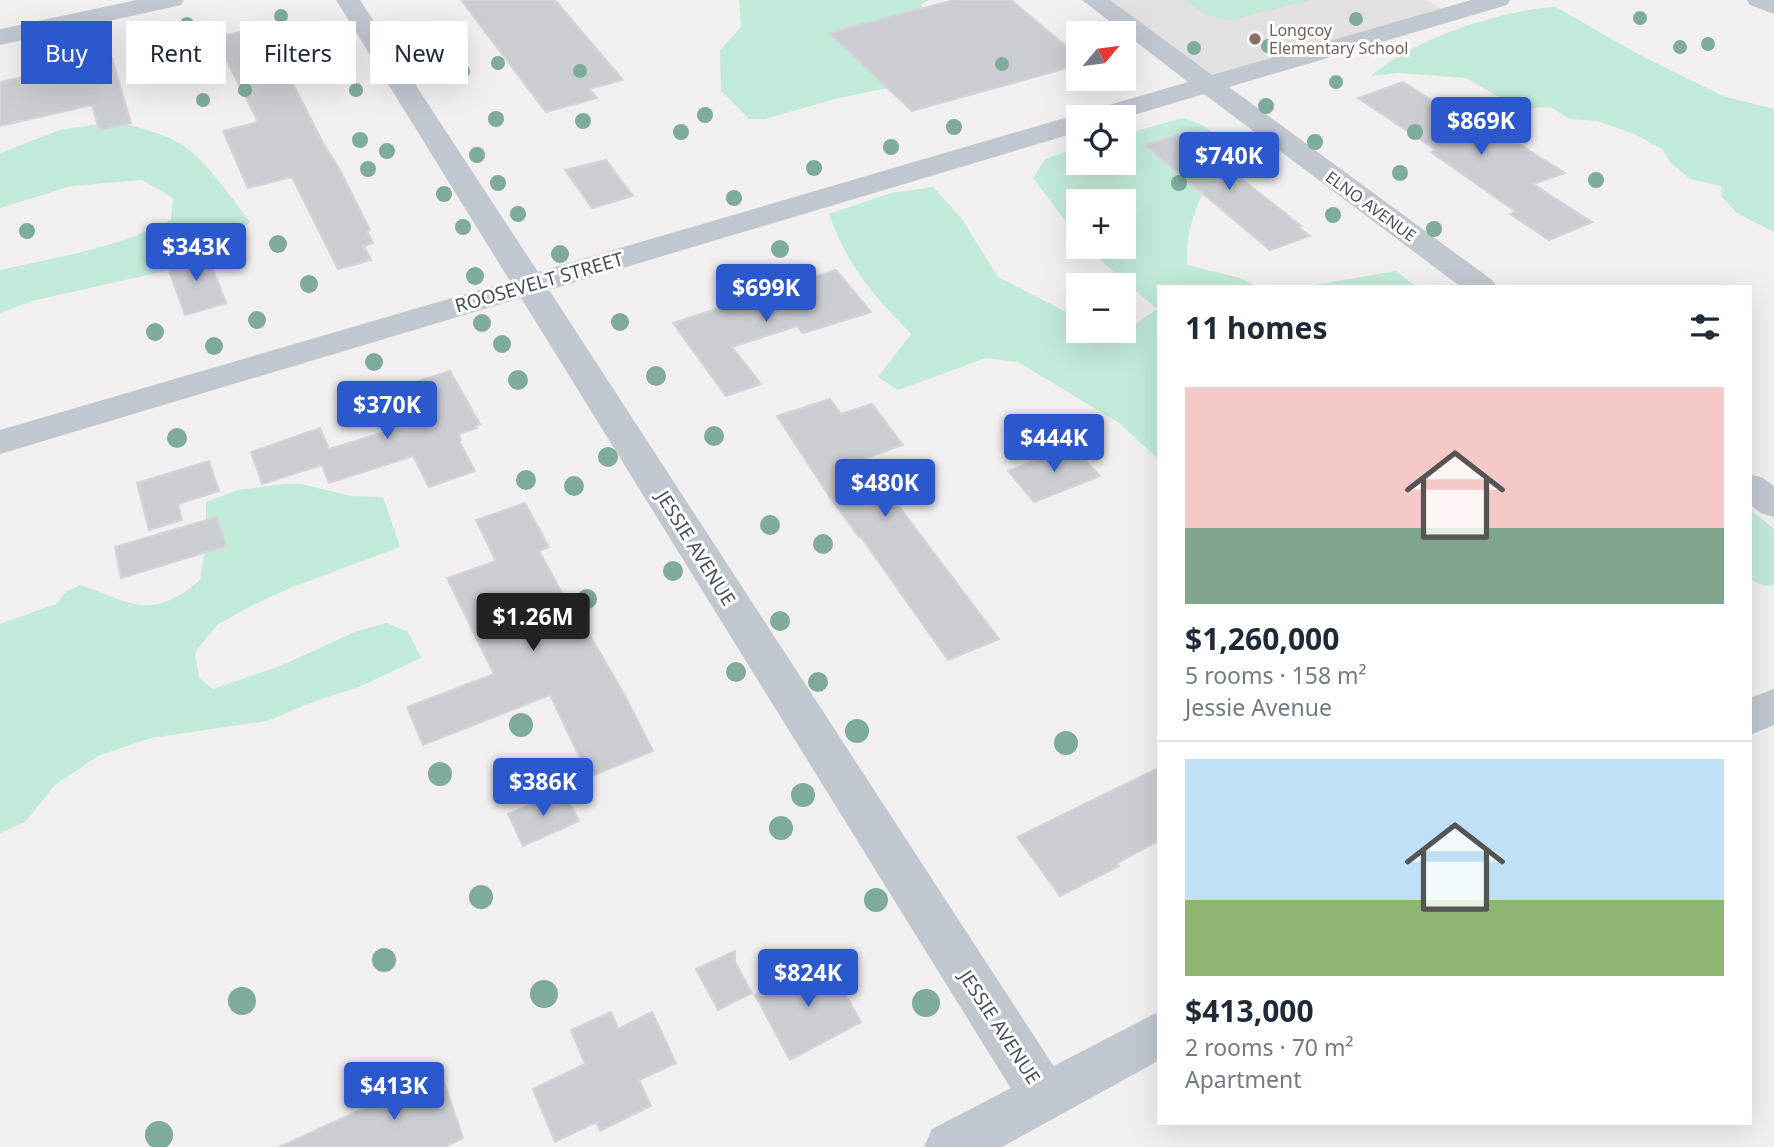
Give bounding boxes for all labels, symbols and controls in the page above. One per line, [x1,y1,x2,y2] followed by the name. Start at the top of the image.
[1269,19,1408,59] place label: Longcoy Elementary School
[21,21,112,84] chip: Buy
[126,21,226,84] chip: Rent
[240,21,356,84] chip: Filters
[370,21,468,84] chip: New
[1066,21,1136,91] north arrow
[1066,21,1136,343] map controls
[1247,31,1263,47] marker: Longcoy Elementary School
[1432,97,1530,157] pin: $869K
[1447,104,1515,136] text: $869K
[1066,105,1136,175] button: locate
[1180,132,1278,192] pin: $740K
[1195,139,1263,171] text: $740K
[1321,166,1421,246] street label: ELNO AVENUE
[1066,189,1136,259] button: +
[147,224,245,283] pin: $343K
[162,230,230,262] text: $343K
[452,245,627,318] street label: ROOSEVELT STREET
[717,264,815,324] pin: $699K
[732,271,800,303] text: $699K
[1066,273,1136,343] button: −
[1185,307,1328,348] text: 11 homes
[1686,308,1724,346] icon: filters
[338,382,436,441] pin: $370K
[353,388,421,420] text: $370K
[1005,414,1103,474] pin: $444K
[1020,421,1088,453] text: $444K
[1392,432,1518,558] icon: home
[836,460,934,519] pin: $480K
[851,466,919,498] text: $480K
[649,484,742,610] street label: JESSIE AVENUE
[476,594,590,653] pin: $1.26M
[493,600,573,632] text: $1.26M
[1185,618,1339,659] text: $1,260,000
[1185,659,1367,691] text: 5 rooms · 158 m²
[1185,691,1332,723] text: Jessie Avenue
[494,758,592,818] pin: $386K
[509,765,577,797] text: $386K
[1392,804,1518,930] icon: home
[759,950,857,1009] pin: $824K
[774,956,842,988] text: $824K
[952,963,1047,1089] street label: JESSIE AVENUE
[1185,990,1314,1031] text: $413,000
[1185,1031,1354,1063] text: 2 rooms · 70 m²
[345,1062,443,1122] pin: $413K
[1185,1063,1302,1095] text: Apartment
[360,1069,428,1101] text: $413K

